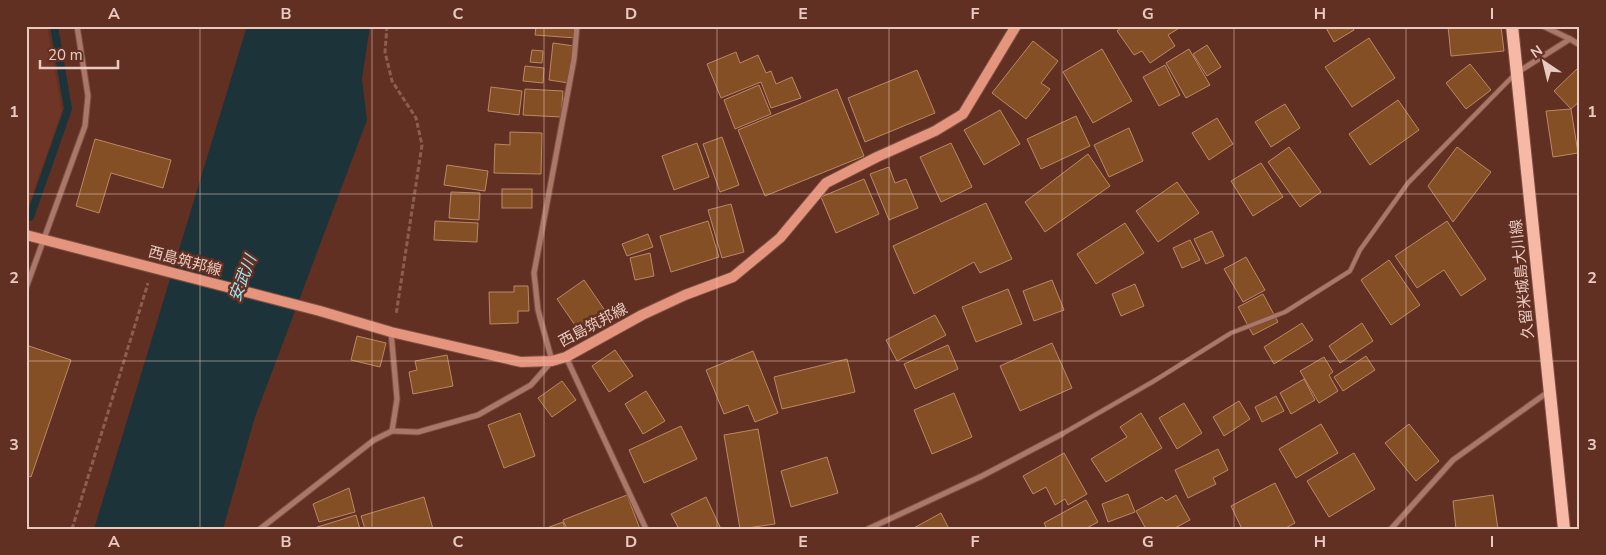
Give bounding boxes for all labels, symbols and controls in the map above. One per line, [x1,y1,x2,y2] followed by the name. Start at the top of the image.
[108,3,120,25] text: A
[280,3,292,25] text: B
[453,3,464,25] text: C
[625,3,637,25] text: D
[798,3,808,25] text: E
[971,3,980,25] text: F
[1142,3,1154,25] text: G
[1314,3,1326,25] text: H
[1490,3,1494,25] text: I
[40,38,118,70] scale bar
[1518,38,1568,88] north arrow
[1527,41,1547,63] text: N
[48,45,83,65] text: 20 m
[9,101,19,123] text: 1
[1587,101,1597,123] text: 1
[1506,218,1538,340] street label: 久留米城島大川線
[146,242,224,280] street label: 西島筑邦線
[224,250,263,305] water label: 安武川
[9,267,19,289] text: 2
[1587,267,1597,289] text: 2
[555,299,631,351] street label: 西島筑邦線
[9,434,19,456] text: 3
[1587,434,1597,456] text: 3
[108,531,120,553] text: A
[280,531,292,553] text: B
[453,531,464,553] text: C
[625,531,637,553] text: D
[798,531,808,553] text: E
[971,531,980,553] text: F
[1142,531,1154,553] text: G
[1314,531,1326,553] text: H
[1490,531,1494,553] text: I

